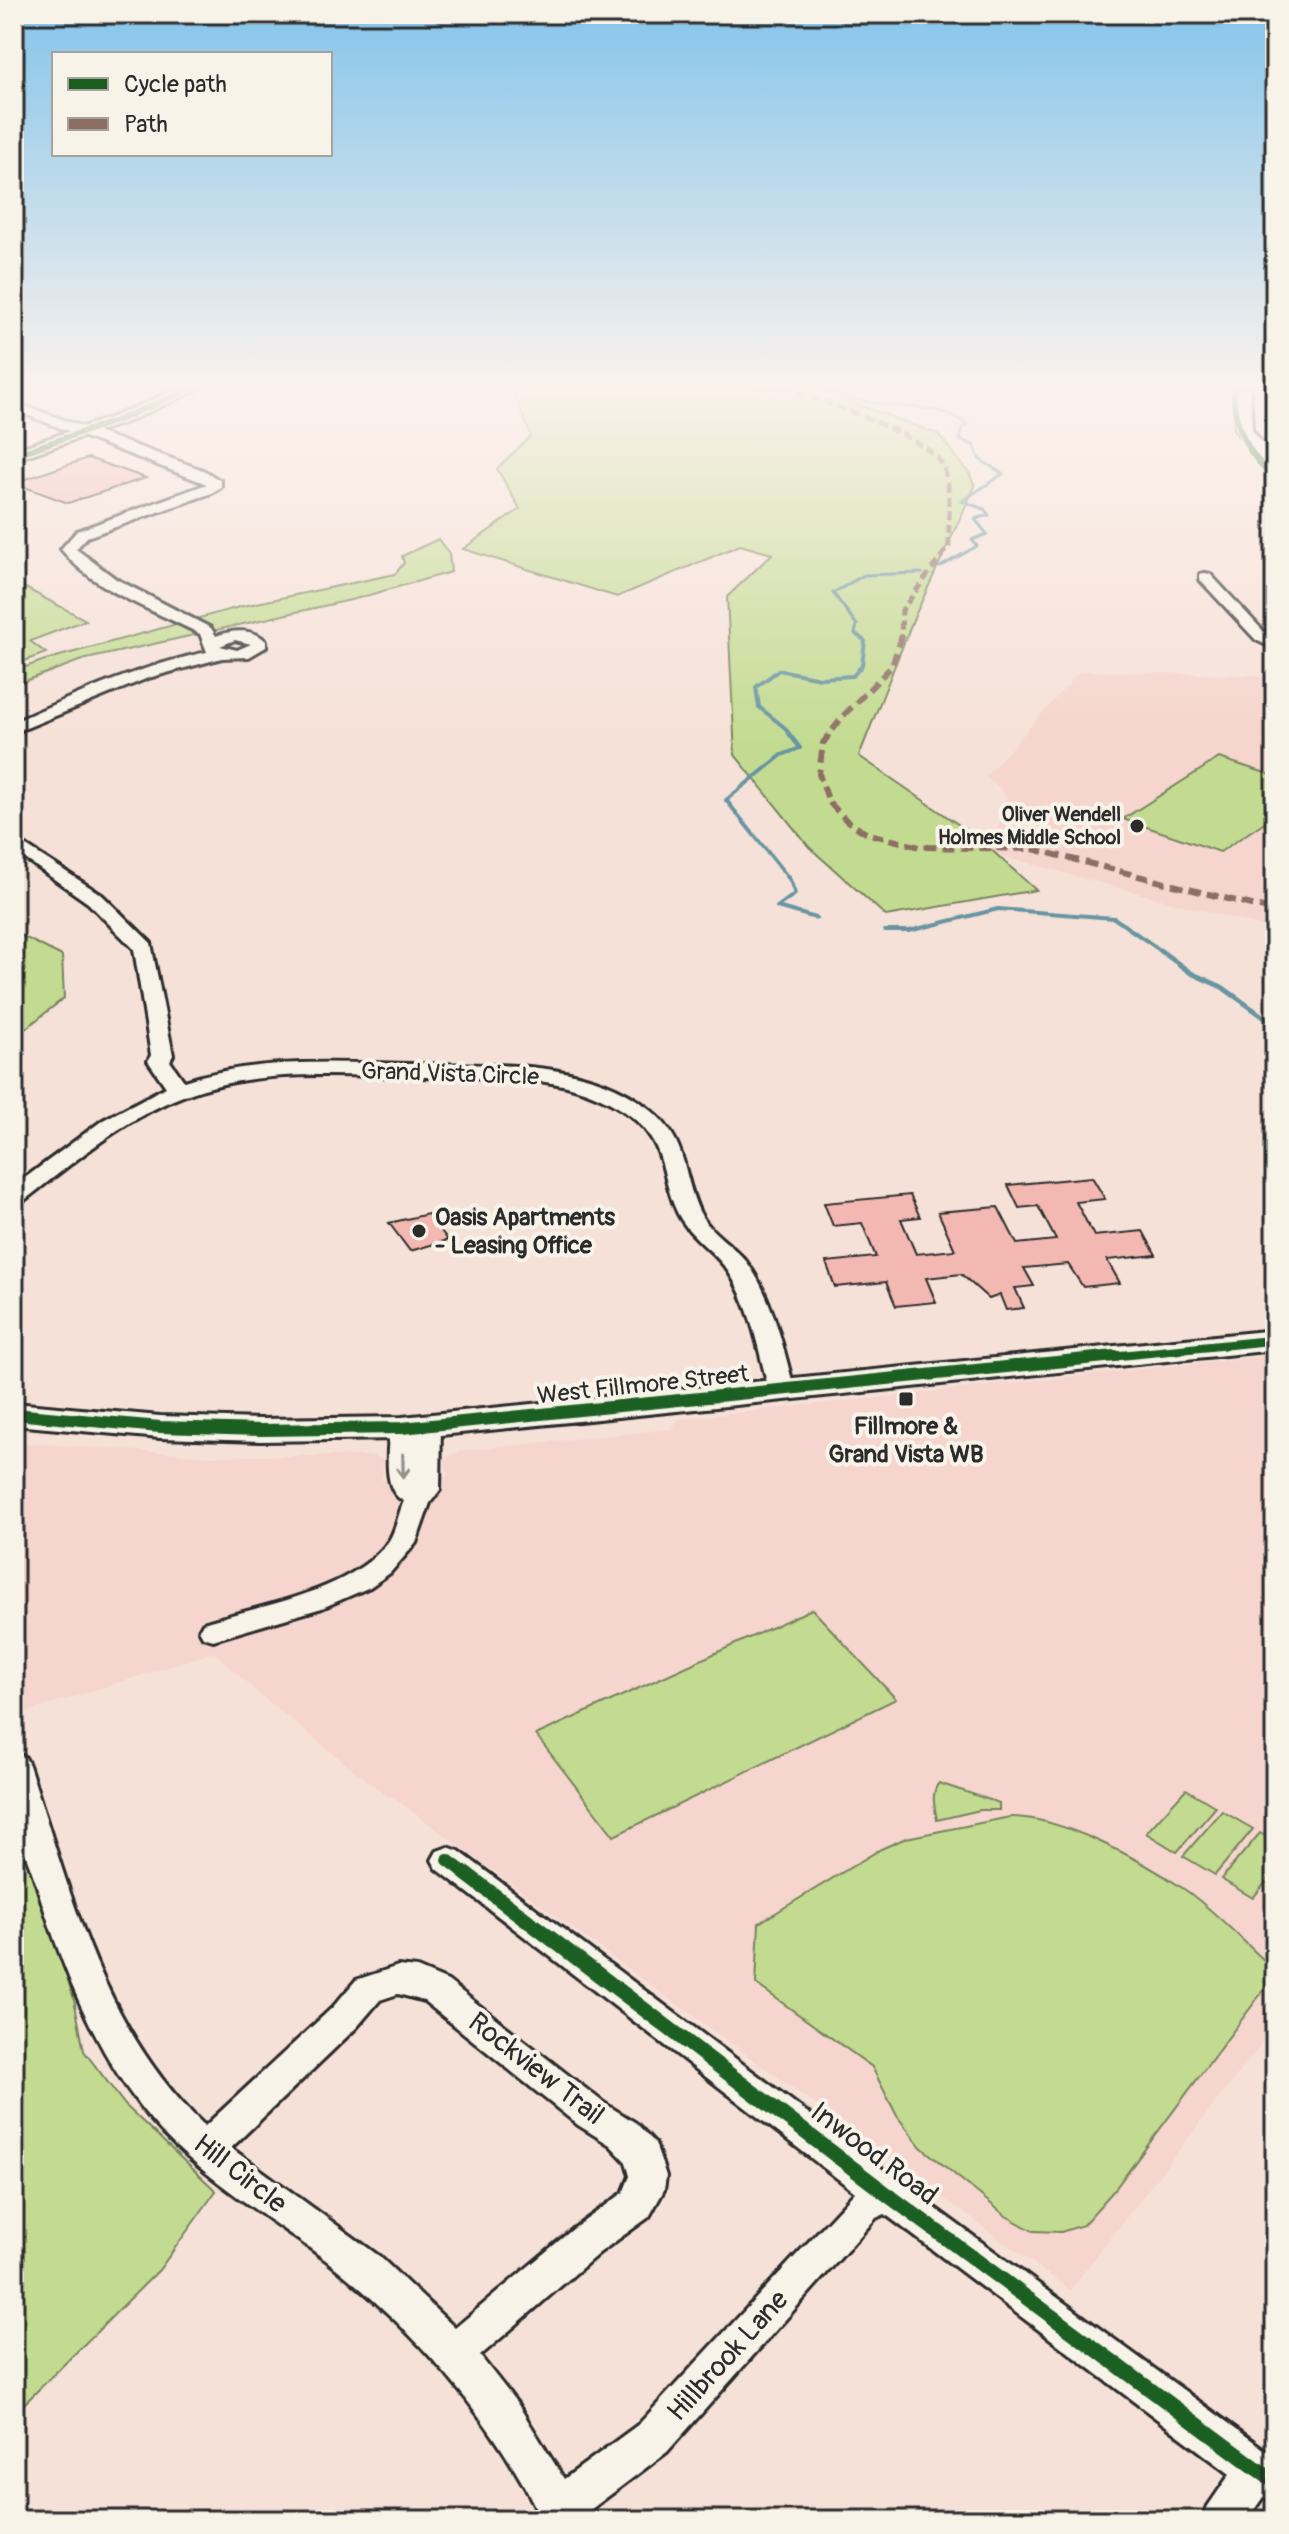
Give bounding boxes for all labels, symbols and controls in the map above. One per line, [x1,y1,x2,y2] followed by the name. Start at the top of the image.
[52,52,332,156] legend
[124,70,227,99] text: Cycle path
[124,110,168,139] text: Path
[938,802,1121,850] place label: Oliver Wendell Holmes Middle School
[1128,817,1146,835] marker: Oliver Wendell Holmes Middle School
[360,1056,540,1092] street label: Grand Vista Circle
[435,1203,615,1260] place label: Oasis Apartments - Leasing Office
[410,1222,428,1240] marker: Oasis Apartments - Leasing Office
[536,1359,751,1411] street label: West Fillmore Street
[897,1390,915,1408] marker: Fillmore & Grand Vista WB
[829,1412,983,1469] place label: Fillmore & Grand Vista WB
[395,1452,411,1479] one-way arrow
[461,2005,611,2133] street label: Rockview Trail
[803,2095,945,2213] street label: Inwood Road
[186,2127,294,2221] street label: Hill Circle
[660,2283,796,2429] street label: Hillbrook Lane

